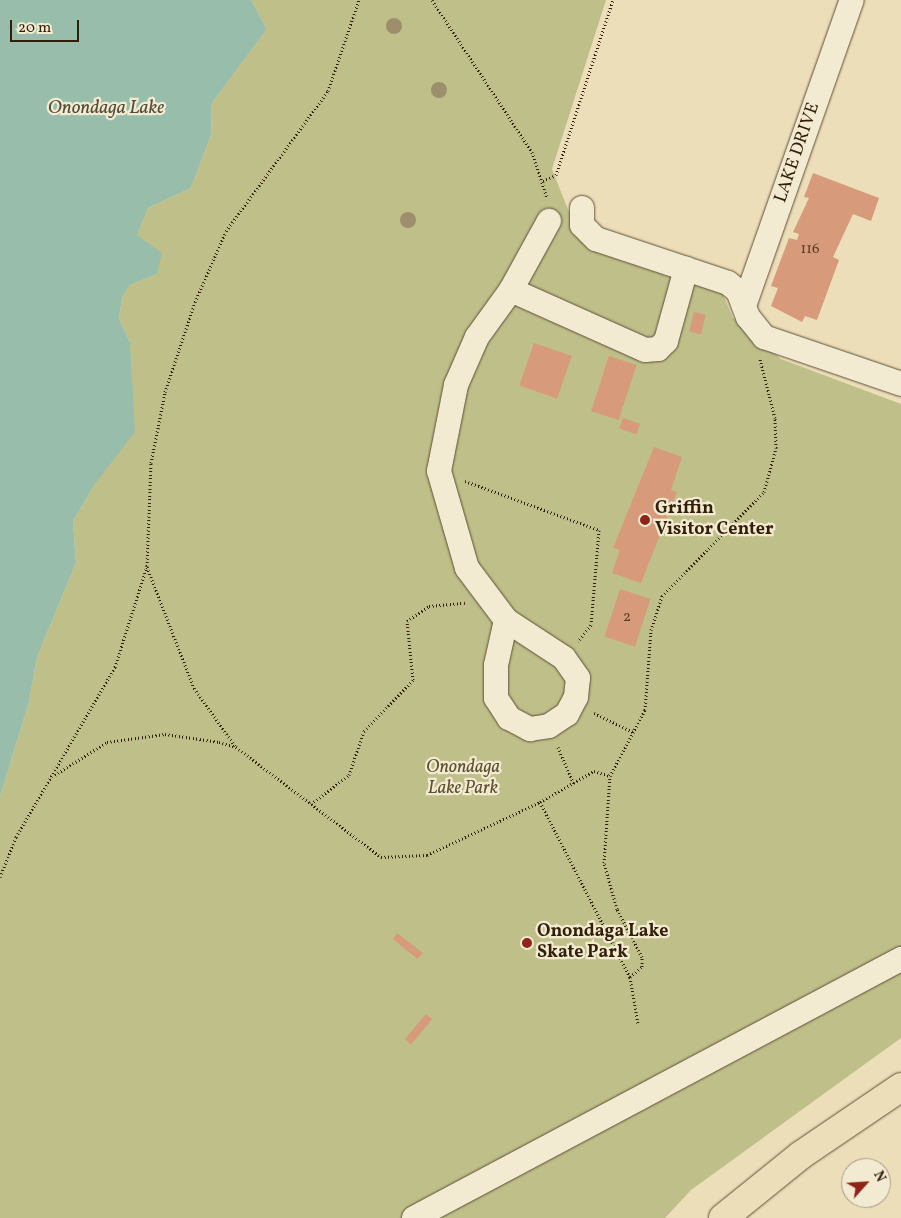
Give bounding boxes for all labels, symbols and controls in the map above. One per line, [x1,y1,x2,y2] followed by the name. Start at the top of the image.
[12,10,81,42] scale bar
[18,18,51,39] text: 20 m
[48,98,164,120] water label: Onondaga Lake
[771,100,825,206] street label: LAKE DRIVE
[800,241,820,259] house number: 116
[655,499,774,542] place label: Griffin Visitor Center
[639,514,651,526] marker: Griffin Visitor Center
[623,609,631,627] house number: 2
[426,758,500,801] park label: Onondaga Lake Park
[537,922,668,964] place label: Onondaga Lake Skate Park
[521,937,533,949] marker: Onondaga Lake Skate Park
[841,1158,891,1208] north arrow
[868,1168,890,1185] text: N

